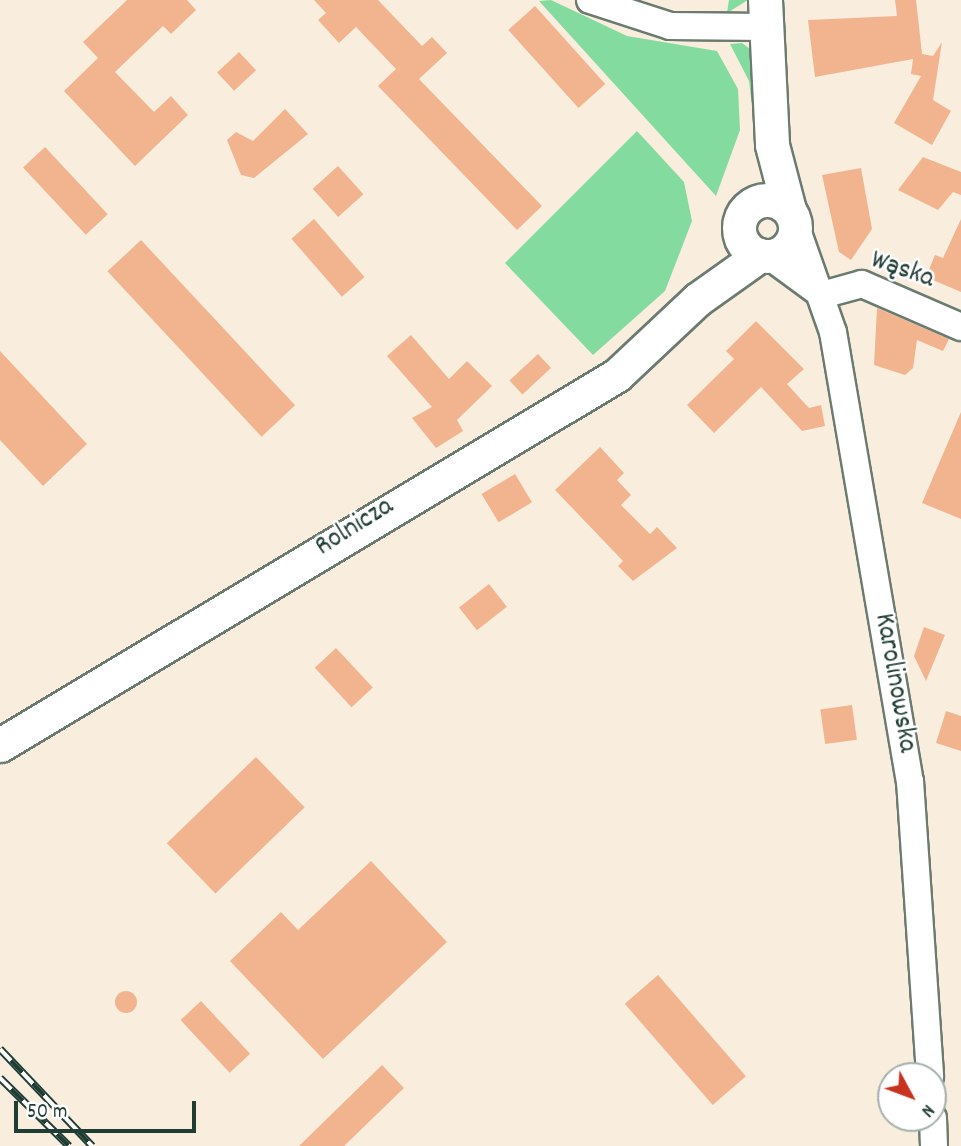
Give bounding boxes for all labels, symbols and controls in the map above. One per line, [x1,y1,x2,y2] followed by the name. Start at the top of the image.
[866,245,938,297] street label: Wąska
[310,491,400,565] street label: Rolnicza
[865,611,923,755] street label: Karolinowska
[877,1062,947,1132] north arrow
[18,1086,200,1130] scale bar
[913,1097,940,1122] text: N
[27,1098,67,1128] text: 50 m

